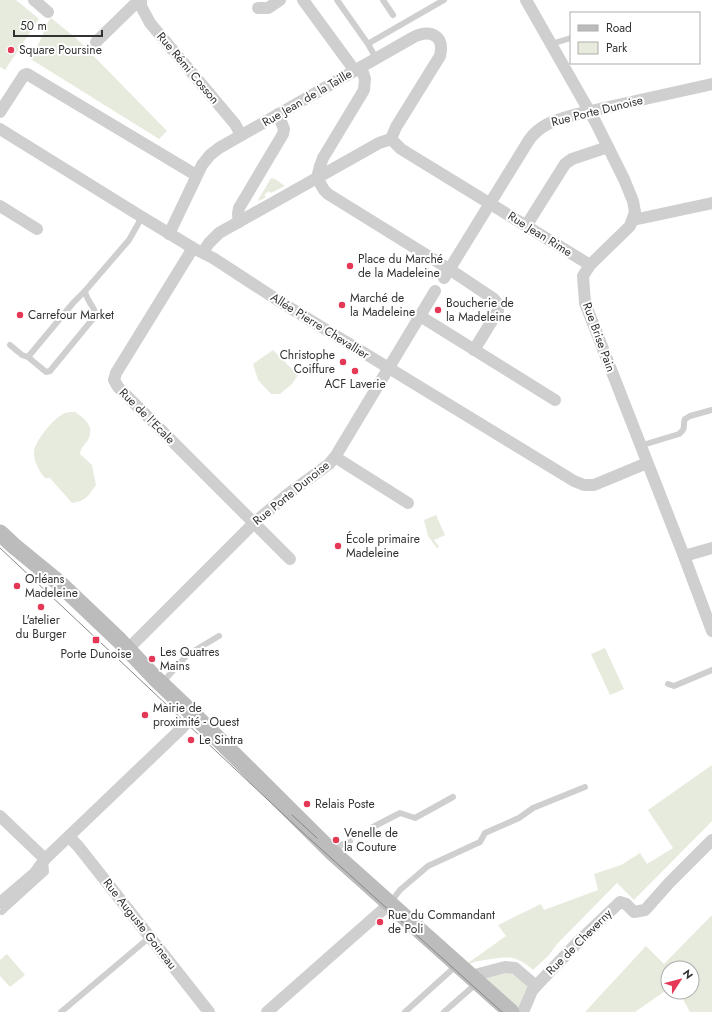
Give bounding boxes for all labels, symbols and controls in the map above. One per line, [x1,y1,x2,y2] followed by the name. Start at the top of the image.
[14,12,102,38] scale bar
[570,12,700,64] legend
[20,17,47,35] text: 50 m
[606,19,632,37] text: Road
[152,28,224,108] street label: Rue Rémi Cosson
[606,39,628,57] text: Park
[19,41,102,59] place label: Square Poursine
[6,45,16,55] marker: Square Poursine
[259,65,355,131] street label: Rue Jean de la Taille
[549,91,645,131] street label: Rue Porte Dunoise
[504,207,576,261] street label: Rue Jean Rime
[358,250,443,282] place label: Place du Marché de la Madeleine
[345,261,355,271] marker: Place du Marché de la Madeleine
[267,288,374,364] street label: Allée Pierre Chevallier
[350,289,415,321] place label: Marché de la Madeleine
[446,294,514,326] place label: Boucherie de la Madeleine
[337,300,347,310] marker: Marché de la Madeleine
[578,300,620,374] street label: Rue Brise Pain
[433,305,443,315] marker: Boucherie de la Madeleine
[28,306,114,324] place label: Carrefour Market
[15,310,25,320] marker: Carrefour Market
[280,346,335,378] place label: Christophe Coiffure
[338,357,348,367] marker: Christophe Coiffure
[350,366,360,376] marker: ACF Laverie
[324,375,386,393] place label: ACF Laverie
[115,384,179,448] street label: Rue de l'Ecale
[249,456,333,530] street label: Rue Porte Dunoise
[346,530,420,562] place label: École primaire Madeleine
[333,541,343,551] marker: École primaire Madeleine
[25,570,78,602] place label: Orléans Madeleine
[12,581,22,591] marker: Orléans Madeleine
[36,602,46,612] marker: L'atelier du Burger
[16,611,67,643] place label: L'atelier du Burger
[91,635,101,645] marker: Porte Dunoise
[160,643,220,675] place label: Les Quatres Mains
[61,645,132,663] place label: Porte Dunoise
[147,654,157,664] marker: Les Quatres Mains
[153,699,239,731] place label: Mairie de proximité - Ouest
[140,710,150,720] marker: Mairie de proximité - Ouest
[199,731,243,749] place label: Le Sintra
[186,735,196,745] marker: Le Sintra
[315,795,375,813] place label: Relais Poste
[302,799,312,809] marker: Relais Poste
[344,824,398,856] place label: Venelle de la Couture
[331,835,341,845] marker: Venelle de la Couture
[99,875,181,973] street label: Rue Auguste Goineau
[542,904,617,979] street label: Rue de Cheverny
[388,906,495,938] place label: Rue du Commandant de Poli
[375,917,385,927] marker: Rue du Commandant de Poli
[660,960,700,1000] north arrow
[679,966,697,982] text: N

